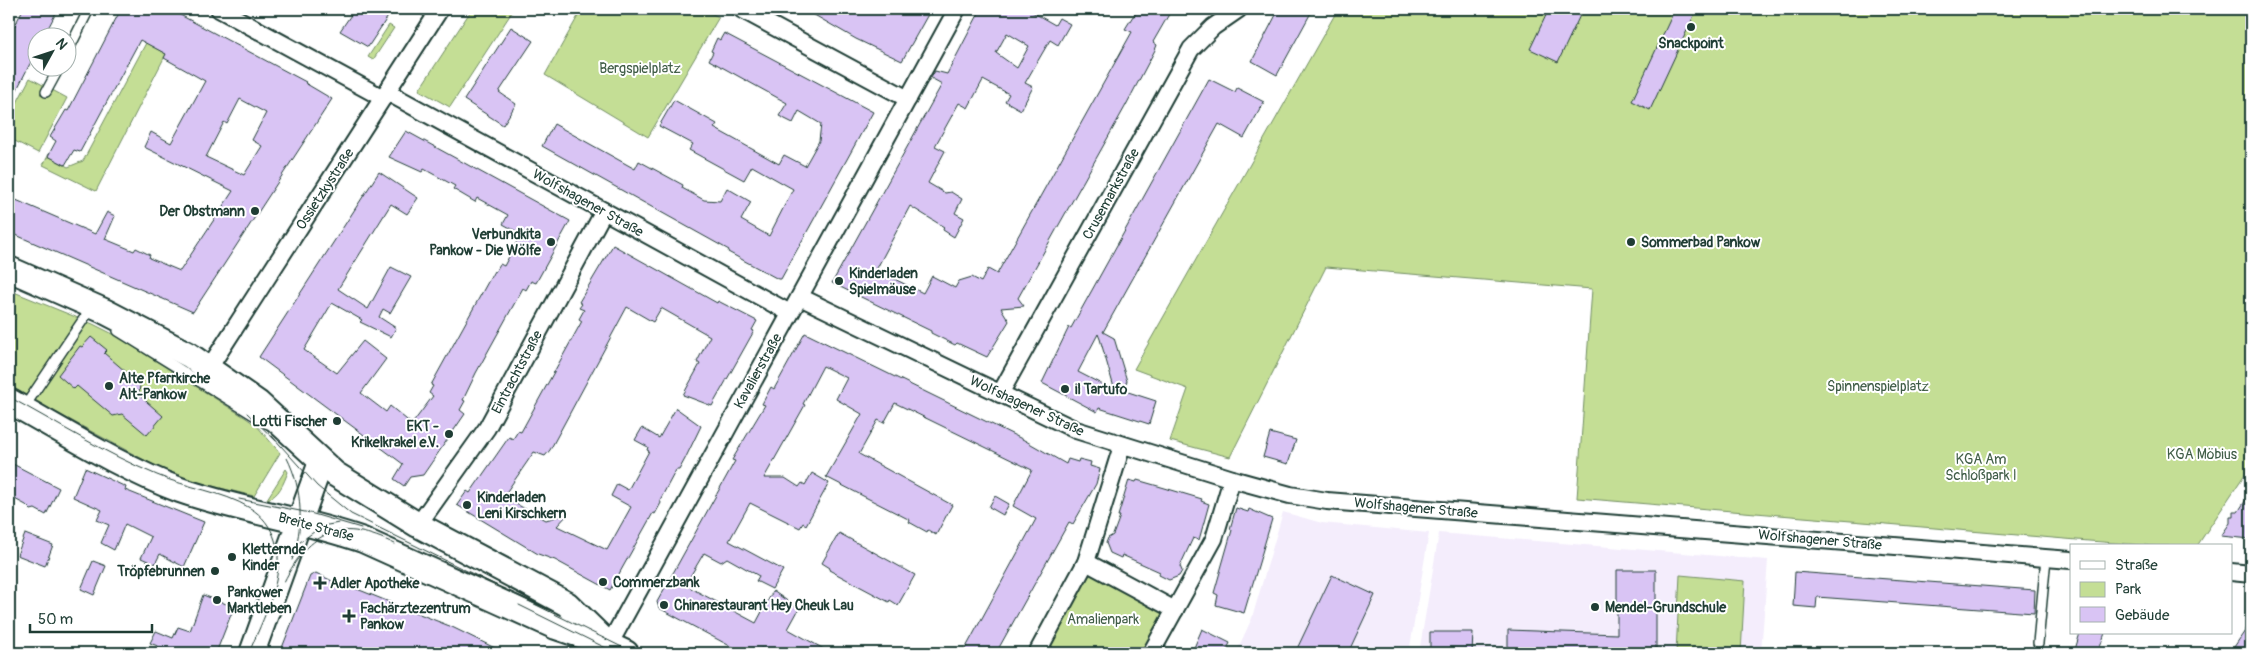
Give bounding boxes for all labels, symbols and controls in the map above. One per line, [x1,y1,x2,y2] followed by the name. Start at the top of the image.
[1685,21,1697,33] marker: Snackpoint
[28,28,78,78] north arrow
[52,35,71,53] text: N
[1658,35,1724,52] place label: Snackpoint
[599,60,681,77] park label: Bergspielplatz
[292,145,358,233] street label: Ossietzkystraße
[1079,145,1143,242] street label: Crusemarkstraße
[530,165,647,241] street label: Wolfshagener Straße
[159,203,245,220] place label: Der Obstmann
[249,205,261,217] marker: Der Obstmann
[429,226,542,259] place label: Verbundkita Pankow - Die Wölfe
[1641,234,1761,251] place label: Sommerbad Pankow
[545,236,557,248] marker: Verbundkita Pankow - Die Wölfe
[1625,236,1637,248] marker: Sommerbad Pankow
[849,265,918,298] place label: Kinderladen Spielmäuse
[833,275,845,287] marker: Kinderladen Spielmäuse
[488,327,546,417] street label: Eintrachtstraße
[730,330,786,412] street label: Kavalierstraße
[119,370,211,403] place label: Alte Pfarrkirche Alt-Pankow
[967,372,1087,440] street label: Wolfshagener Straße
[1827,378,1929,395] park label: Spinnenspielplatz
[103,380,115,392] marker: Alte Pfarrkirche Alt-Pankow
[1075,381,1128,398] place label: il Tartufo
[1059,383,1071,395] marker: il Tartufo
[252,413,328,430] place label: Lotti Fischer
[331,415,343,427] marker: Lotti Fischer
[351,418,439,451] place label: EKT - Krikelkrakel e.V.
[443,428,455,440] marker: EKT - Krikelkrakel e.V.
[2167,446,2238,463] park label: KGA Möbius
[1945,451,2017,484] park label: KGA Am Schloßpark I
[477,489,567,522] place label: Kinderladen Leni Kirschkern
[1353,494,1479,522] street label: Wolfshagener Straße
[461,499,473,511] marker: Kinderladen Leni Kirschkern
[276,509,356,545] street label: Breite Straße
[1757,526,1883,554] street label: Wolfshagener Straße
[242,541,307,574] place label: Kletternde Kinder
[2070,544,2232,634] legend
[226,551,238,563] marker: Kletternde Kinder
[2115,556,2158,575] text: Straße
[116,563,205,580] place label: Tröpfebrunnen
[209,565,221,577] marker: Tröpfebrunnen
[613,574,700,591] place label: Commerzbank
[330,575,420,592] place label: Adler Apotheke
[597,576,609,588] marker: Commerzbank
[314,577,326,589] marker: Adler Apotheke
[2115,580,2142,599] text: Park
[227,584,292,617] place label: Pankower Marktleben
[211,594,223,606] marker: Pankower Marktleben
[674,597,854,614] place label: Chinarestaurant Hey Cheuk Lau
[658,599,670,611] marker: Chinarestaurant Hey Cheuk Lau
[1605,599,1727,616] place label: Mendel-Grundschule
[360,600,471,633] place label: Fachärztezentrum Pankow
[1589,601,1601,613] marker: Mendel-Grundschule
[30,602,152,634] scale bar
[2115,606,2170,625] text: Gebäude
[342,609,356,623] marker: Fachärztezentrum Pankow
[38,610,73,629] text: 50 m
[1067,611,1139,628] park label: Amalienpark

